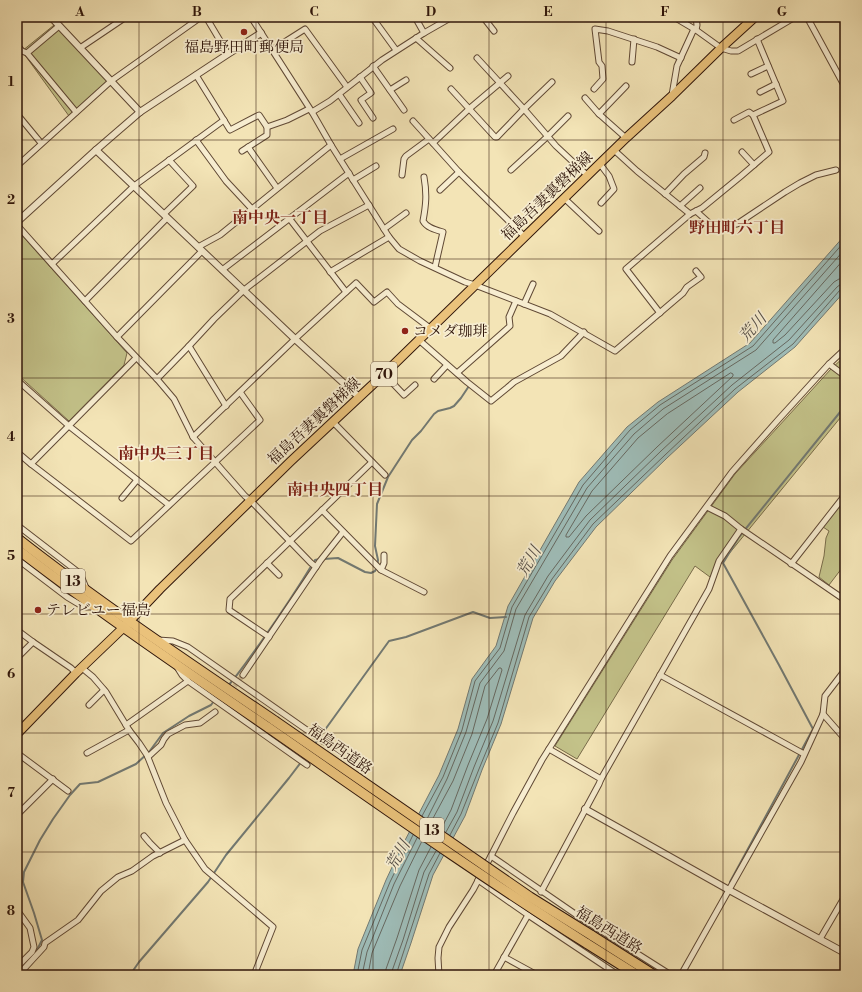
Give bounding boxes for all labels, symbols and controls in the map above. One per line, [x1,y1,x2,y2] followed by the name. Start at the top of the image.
[74,4,85,20] text: A
[192,4,202,20] text: B
[309,4,319,20] text: C
[426,4,436,20] text: D
[543,4,553,20] text: E
[660,4,670,20] text: F
[777,4,788,20] text: G
[239,27,249,37] marker: 福島野田町郵便局
[184,38,304,57] place label: 福島野田町郵便局
[8,74,15,90] text: 1
[498,148,597,245] street label: 福島吾妻裏磐梯線
[7,192,15,208] text: 2
[232,208,328,228] district label: 南中央一丁目
[689,218,785,238] district label: 野田町六丁目
[735,308,772,346] water label: 荒川
[7,311,15,327] text: 3
[413,322,488,341] place label: コメダ珈琲
[400,326,410,336] marker: コメダ珈琲
[371,362,397,386] road number: 70
[264,373,365,469] street label: 福島吾妻裏磐梯線
[7,429,16,445] text: 4
[118,444,214,464] district label: 南中央三丁目
[287,480,383,500] district label: 南中央四丁目
[512,541,547,580] water label: 荒川
[7,548,15,564] text: 5
[61,569,85,593] road number: 13
[46,601,151,620] place label: テレビユー福島
[33,605,43,615] marker: テレビユー福島
[7,666,15,682] text: 6
[304,720,376,779] street label: 福島西道路
[7,785,15,801] text: 7
[420,818,444,842] road number: 13
[381,835,416,874] water label: 荒川
[572,902,646,958] street label: 福島西道路
[7,903,15,919] text: 8

